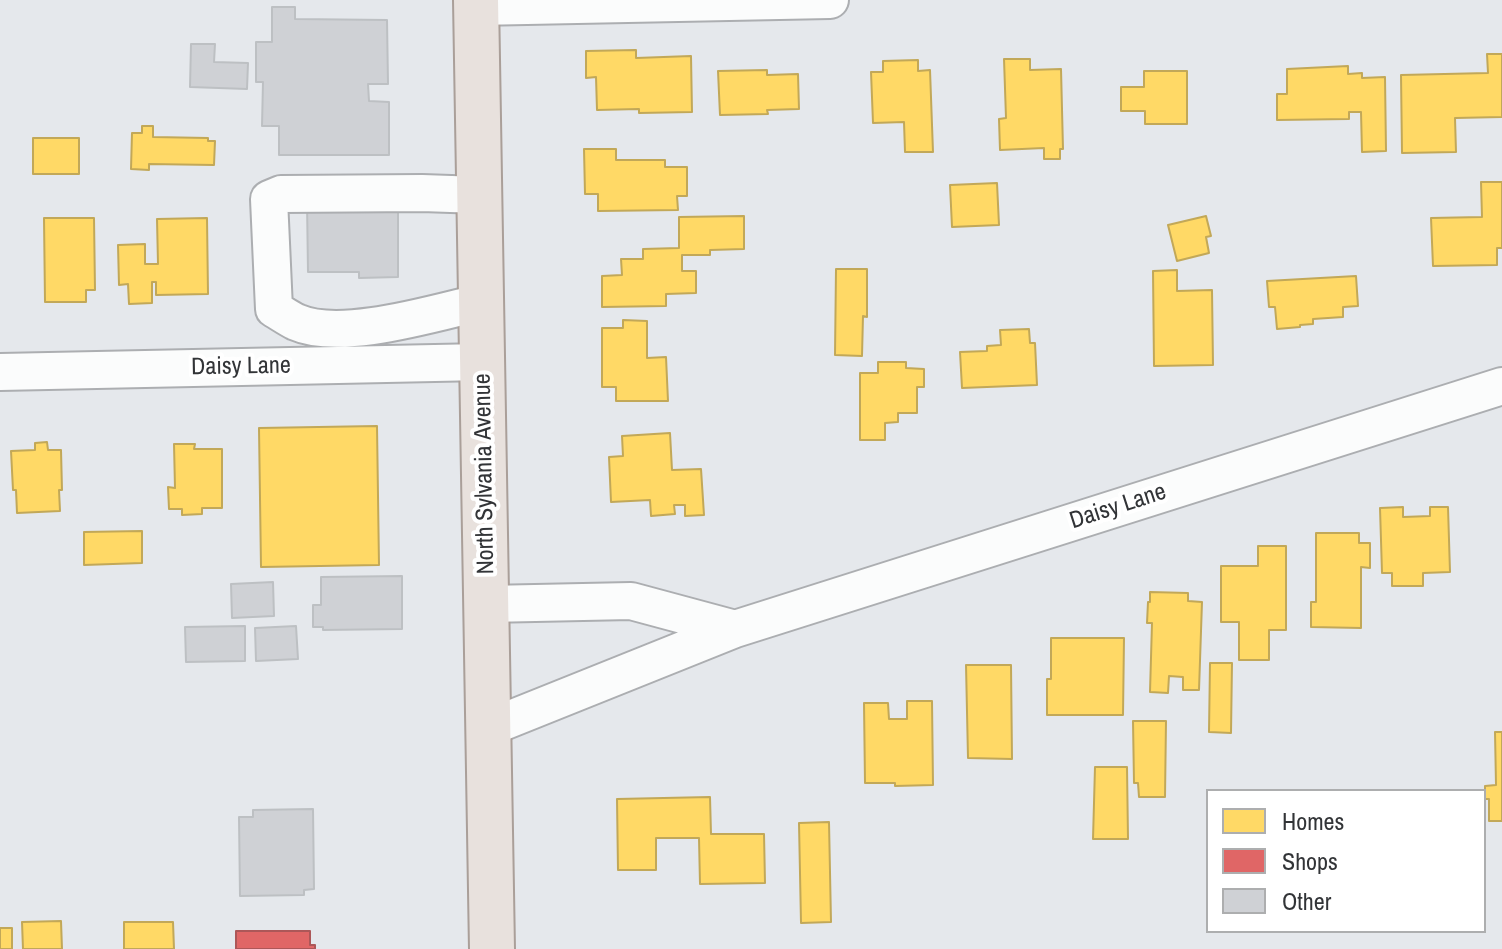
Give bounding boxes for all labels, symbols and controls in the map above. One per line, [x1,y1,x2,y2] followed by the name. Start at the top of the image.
[191,352,291,382] street label: Daisy Lane
[469,373,501,575] street label: North Sylvania Avenue
[1066,478,1170,536] street label: Daisy Lane
[1206,789,1486,933] legend
[1282,805,1344,837] text: Homes
[1282,845,1338,877] text: Shops
[1282,885,1331,917] text: Other

